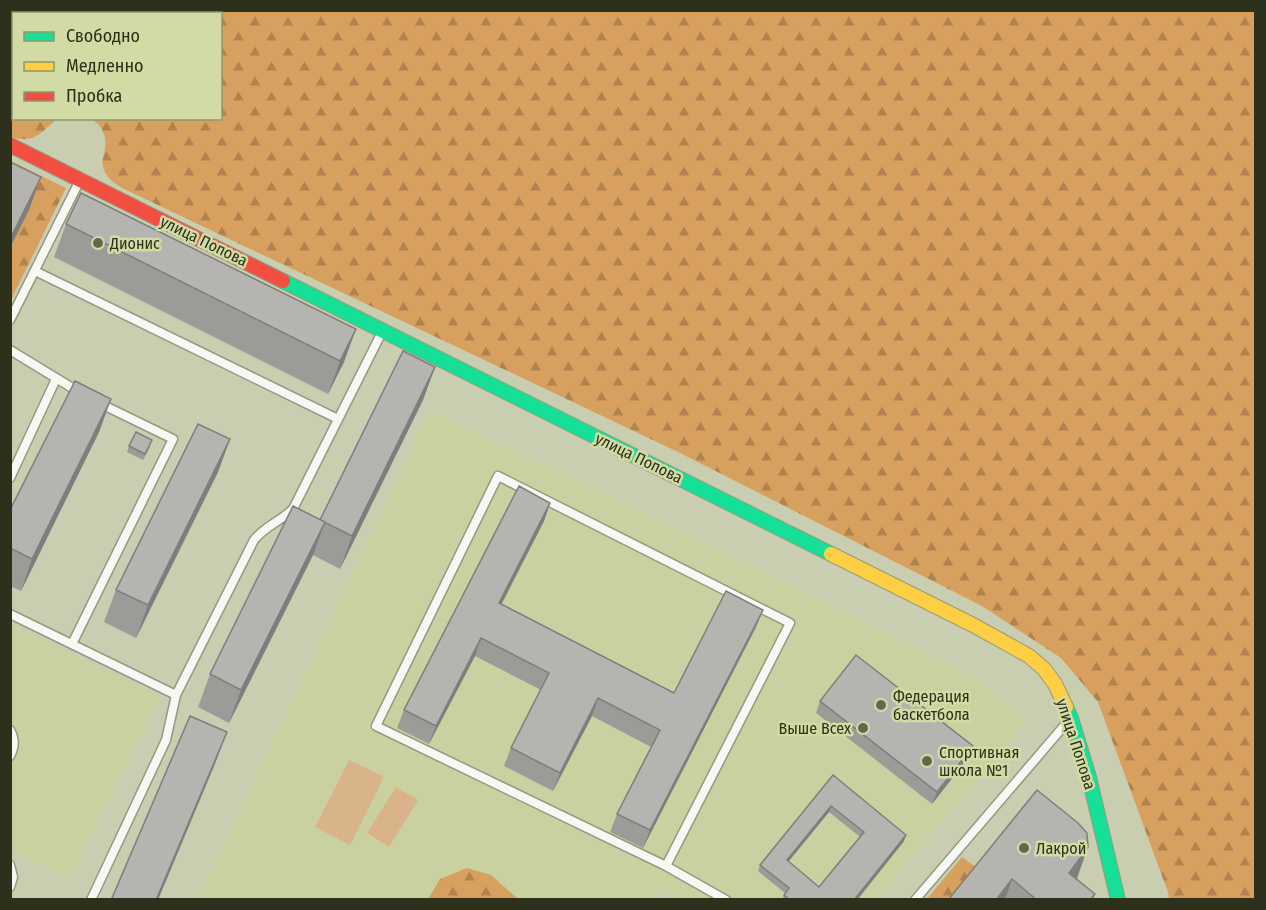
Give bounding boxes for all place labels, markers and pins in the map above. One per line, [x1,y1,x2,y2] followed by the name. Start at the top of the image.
[109,234,160,253] place label: Дионис
[91,236,105,250] marker: Дионис
[893,687,970,724] place label: Федерация баскетбола
[874,698,888,712] marker: Федерация баскетбола
[778,719,851,738] place label: Выше Всех
[856,721,870,735] marker: Выше Всех
[939,743,1019,780] place label: Спортивная школа №1
[920,754,934,768] marker: Спортивная школа №1
[1036,839,1086,858] place label: Лакрой
[1017,841,1031,855] marker: Лакрой

